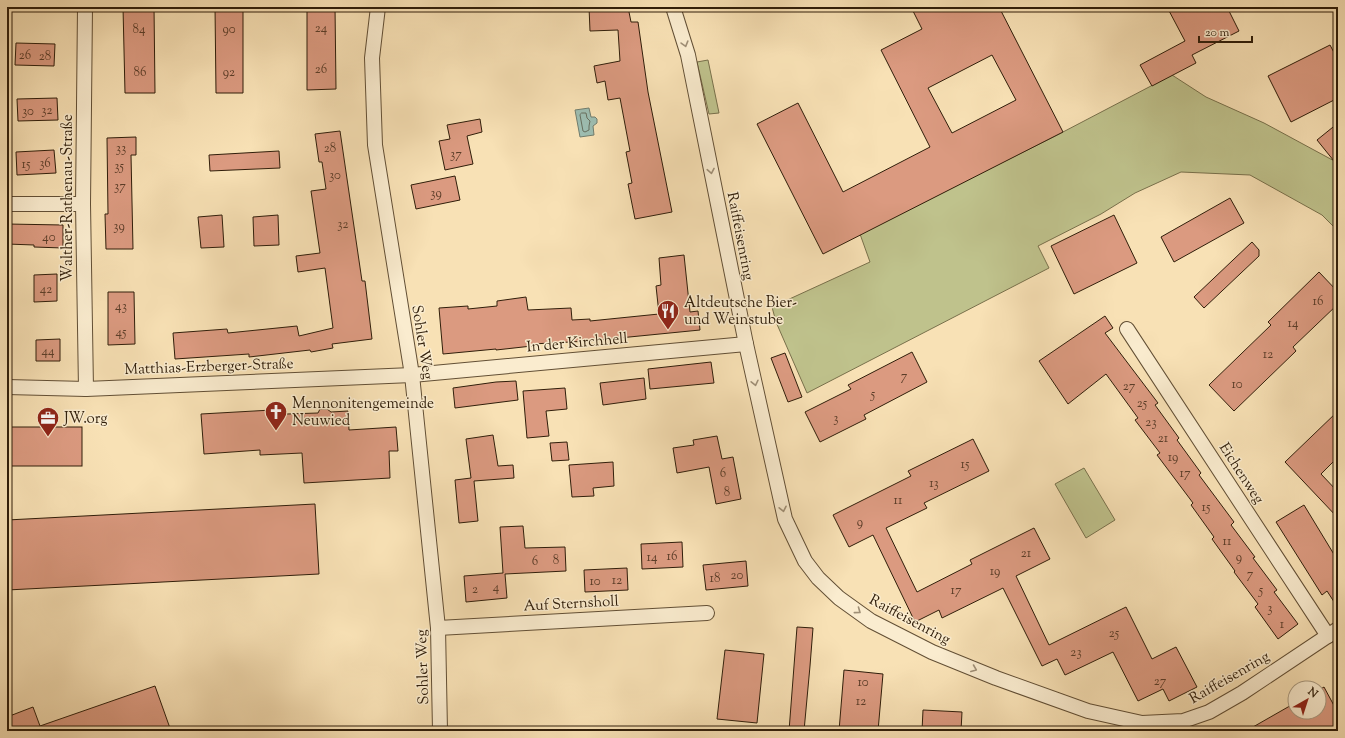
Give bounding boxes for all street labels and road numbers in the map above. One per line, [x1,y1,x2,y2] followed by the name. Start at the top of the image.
[58,114,79,282] street label: Walther-Rathenau-Straße
[721,190,758,282] street label: Raiffeisenring
[405,303,438,381] street label: Sohler Weg
[526,329,628,358] street label: In der Kirchhell
[124,354,294,381] street label: Matthias-Erzberger-Straße
[1213,439,1268,509] street label: Eichenweg
[865,590,954,651] street label: Raiffeisenring
[523,592,619,617] street label: Auf Sternsholl
[412,629,435,705] street label: Sohler Weg
[1186,647,1274,710] street label: Raiffeisenring

